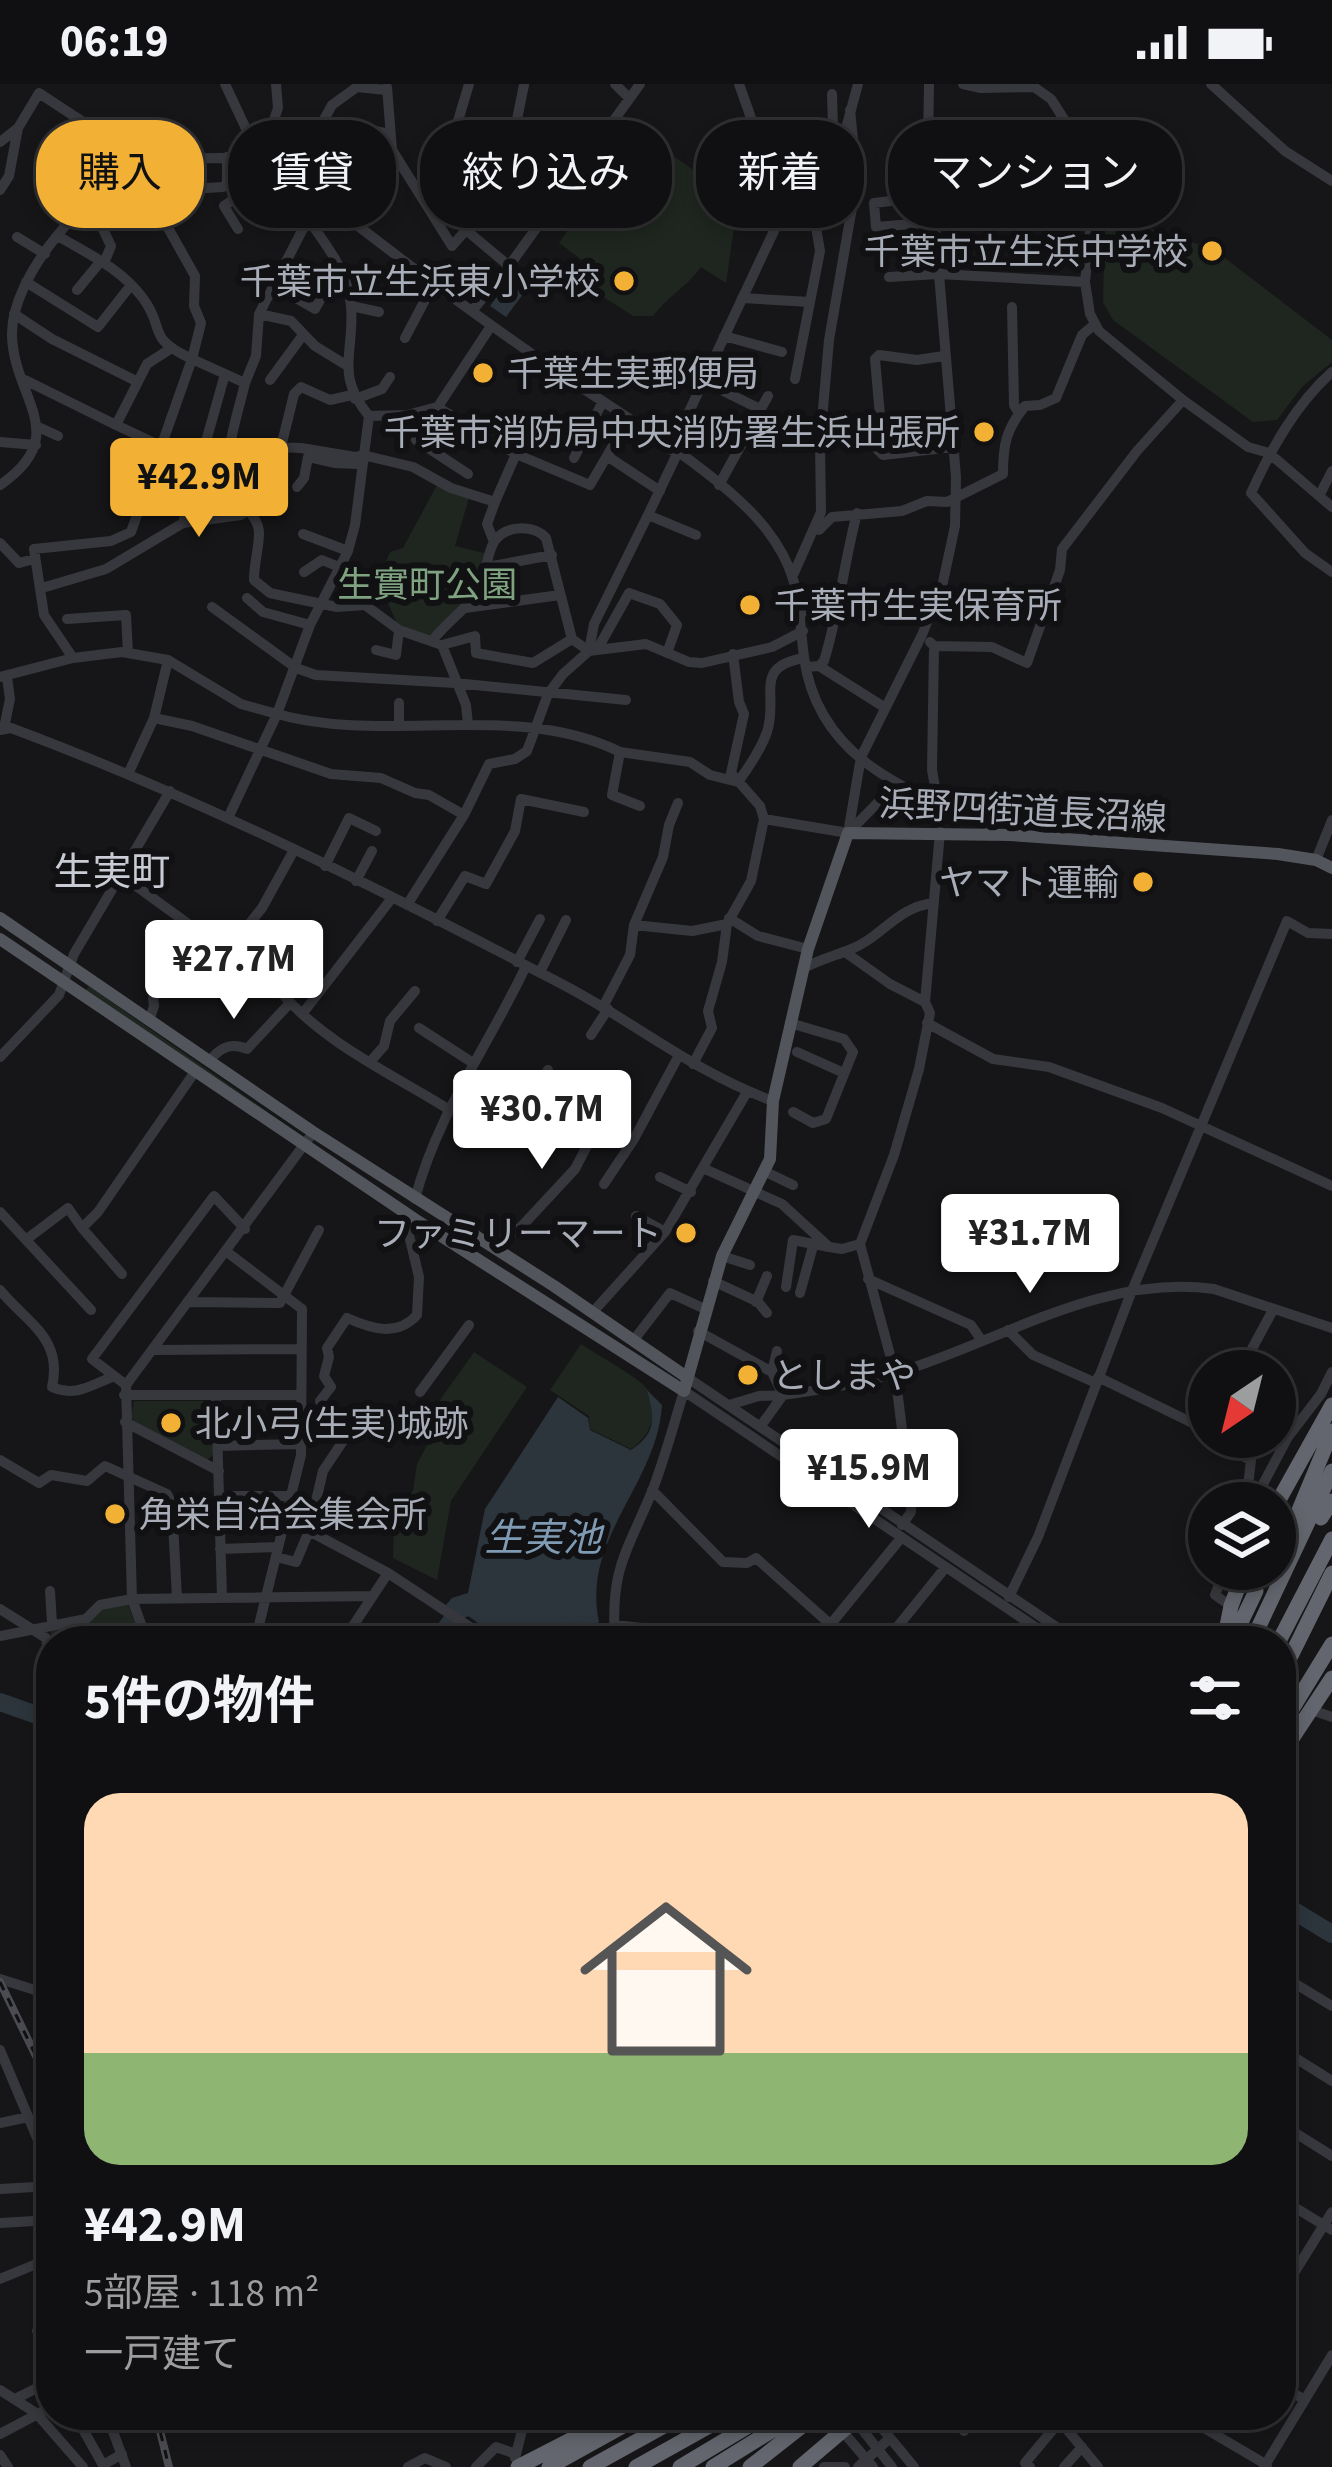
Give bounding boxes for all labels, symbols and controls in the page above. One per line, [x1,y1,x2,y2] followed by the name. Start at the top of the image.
[60,10,169,74] text: 06:19
[36,120,204,228] chip: 購入
[228,120,396,228] chip: 賃貸
[420,120,672,228] chip: 絞り込み
[696,120,864,228] chip: 新着
[888,120,1182,228] chip: マンション
[864,227,1188,278] place label: 千葉市立生浜中学校
[1199,238,1225,264] marker: 千葉市立生浜中学校
[240,257,600,308] place label: 千葉市立生浜東小学校
[611,268,637,294] marker: 千葉市立生浜東小学校
[507,349,759,400] place label: 千葉生実郵便局
[470,360,496,386] marker: 千葉生実郵便局
[384,408,960,459] place label: 千葉市消防局中央消防署生浜出張所
[971,419,997,445] marker: 千葉市消防局中央消防署生浜出張所
[101,438,297,540] pin: ¥42.9M
[137,449,261,505] text: ¥42.9M
[337,560,517,611] park label: 生實町公園
[774,581,1062,632] place label: 千葉市生実保育所
[737,592,763,618] marker: 千葉市生実保育所
[878,778,1168,844] street label: 浜野四街道長沼線
[53,845,171,901] district label: 生実町
[939,858,1119,909] place label: ヤマト運輸
[1130,869,1156,895] marker: ヤマト運輸
[136,920,332,1022] pin: ¥27.7M
[172,931,296,987] text: ¥27.7M
[444,1070,640,1172] pin: ¥30.7M
[480,1081,604,1137] text: ¥30.7M
[932,1194,1128,1296] pin: ¥31.7M
[968,1205,1092,1261] text: ¥31.7M
[374,1209,662,1260] place label: ファミリーマート
[673,1220,699,1246] marker: ファミリーマート
[1188,1350,1296,1458] north arrow
[1188,1350,1296,1590] map controls
[772,1351,916,1402] place label: としまや
[735,1362,761,1388] marker: としまや
[195,1399,469,1450] place label: 北小弓(生実)城跡
[158,1410,184,1436] marker: 北小弓(生実)城跡
[771,1429,967,1531] pin: ¥15.9M
[807,1440,931,1496] text: ¥15.9M
[1188,1482,1296,1590] button: layers
[139,1490,427,1541] place label: 角栄自治会集会所
[102,1501,128,1527] marker: 角栄自治会集会所
[484,1511,605,1567] water label: 生実池
[1182,1665,1248,1731] icon: filters
[84,1666,315,1738] text: 5件の物件
[558,1871,774,2087] icon: home
[84,2189,246,2261] text: ¥42.9M
[84,2266,319,2322] text: 5部屋 · 118 m²
[84,2327,240,2383] text: 一戸建て

